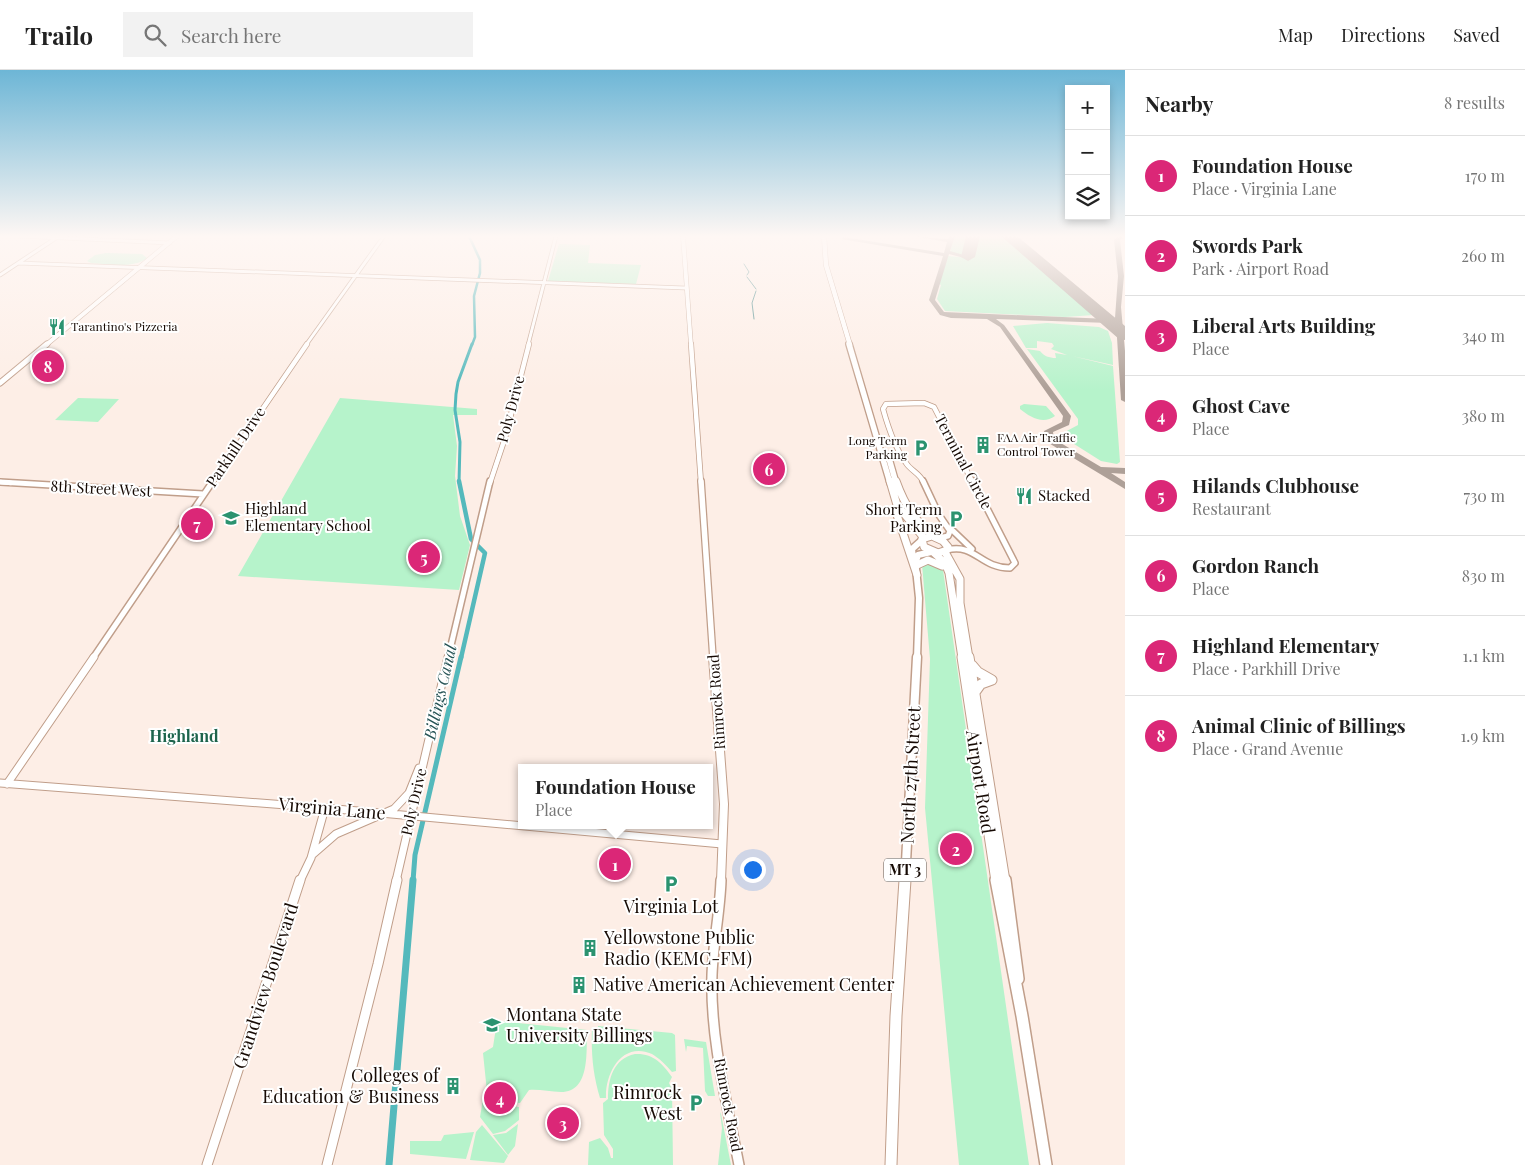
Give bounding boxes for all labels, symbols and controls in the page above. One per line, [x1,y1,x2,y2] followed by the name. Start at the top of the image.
[123,12,473,57] search box
[25,19,93,51] text: Trailo
[141,21,169,49] icon: search
[181,22,282,48] text: Search here
[1278,23,1313,47] text: Map
[1341,23,1425,47] text: Directions
[1453,23,1500,47] text: Saved
[1065,85,1110,220] map controls
[1065,85,1110,130] button: +
[1145,89,1214,117] text: Nearby
[1444,92,1505,113] text: 8 results
[1065,130,1110,175] button: −
[1192,152,1353,178] text: Foundation House
[1158,165,1164,186] text: 1
[1465,165,1505,186] text: 170 m
[1065,175,1110,220] button: layers
[1192,178,1337,199] text: Place · Virginia Lane
[1192,232,1303,258] text: Swords Park
[1157,245,1165,266] text: 2
[1461,245,1505,266] text: 260 m
[1192,258,1329,279] text: Park · Airport Road
[1192,312,1375,338] text: Liberal Arts Building
[47,317,67,337] restaurant icon: Tarantino's Pizzeria
[71,318,178,334] place label: Tarantino's Pizzeria
[1157,325,1165,346] text: 3
[1462,325,1505,346] text: 340 m
[1192,338,1230,359] text: Place
[32,347,64,385] pin: 8
[491,373,529,444] street label: Poly Drive
[1192,392,1290,418] text: Ghost Cave
[201,402,269,490] street label: Parkhill Drive
[1157,405,1165,426] text: 4
[1462,405,1505,426] text: 380 m
[930,410,997,513] street label: Terminal Circle
[1192,418,1230,439] text: Place
[997,429,1076,459] place label: FAA Air Traffic Control Tower
[848,432,908,462] place label: Long Term Parking
[973,435,993,455] building icon: FAA Air Traffic Control Tower
[911,438,931,458] parking icon: Long Term Parking
[753,450,785,488] pin: 6
[1192,472,1359,498] text: Hilands Clubhouse
[50,475,153,501] street label: 8th Street West
[1038,485,1091,505] place label: Stacked
[1157,485,1165,506] text: 5
[1463,485,1505,506] text: 730 m
[1014,486,1034,506] restaurant icon: Stacked
[245,498,371,535] place label: Highland Elementary School
[1192,498,1271,519] text: Restaurant
[865,499,943,536] place label: Short Term Parking
[181,505,213,543] pin: 7
[221,508,241,528] school or university icon: Highland Elementary School
[946,509,966,529] parking icon: Short Term Parking
[408,538,440,576] pin: 5
[1192,552,1319,578] text: Gordon Ranch
[1157,565,1165,586] text: 6
[1462,565,1505,586] text: 830 m
[1192,578,1230,599] text: Place
[1192,632,1379,658] text: Highland Elementary
[418,642,461,742] water label: Billings Canal
[1157,645,1165,666] text: 7
[1463,645,1505,666] text: 1.1 km
[703,654,729,750] street label: Rimrock Road
[1192,658,1341,679] text: Place · Parkhill Drive
[894,705,926,844] street label: North 27th Street
[1192,712,1406,738] text: Animal Clinic of Billings
[149,725,219,746] district label: Highland
[1157,725,1165,746] text: 8
[1460,725,1505,746] text: 1.9 km
[961,727,1001,836] street label: Airport Road
[1192,738,1343,759] text: Place · Grand Avenue
[518,764,713,829] popup
[396,766,430,837] street label: Poly Drive
[535,773,696,799] text: Foundation House
[276,791,387,825] street label: Virginia Lane
[535,799,573,820] text: Place
[940,830,972,868] pin: 2
[599,845,631,883] pin: 1
[740,857,766,883] your location
[884,858,926,882] road number: MT 3
[661,874,681,894] parking icon: Virginia Lot
[623,894,719,918] place label: Virginia Lot
[227,899,303,1072] street label: Grandview Boulevard
[603,925,755,970] place label: Yellowstone Public Radio (KEMC-FM)
[580,938,600,958] building icon: Yellowstone Public Radio (KEMC-FM)
[593,972,894,996] place label: Native American Achievement Center
[569,975,589,995] building icon: Native American Achievement Center
[506,1002,653,1047] place label: Montana State University Billings
[482,1015,502,1035] school or university icon: Montana State University Billings
[710,1056,748,1154] street label: Rimrock Road
[262,1063,441,1108] place label: Colleges of Education & Business
[443,1076,463,1096] building icon: Colleges of Education & Business
[484,1079,516,1117] pin: 4
[613,1080,683,1125] place label: Rimrock West
[686,1093,706,1113] parking icon: Rimrock West
[547,1104,579,1142] pin: 3

